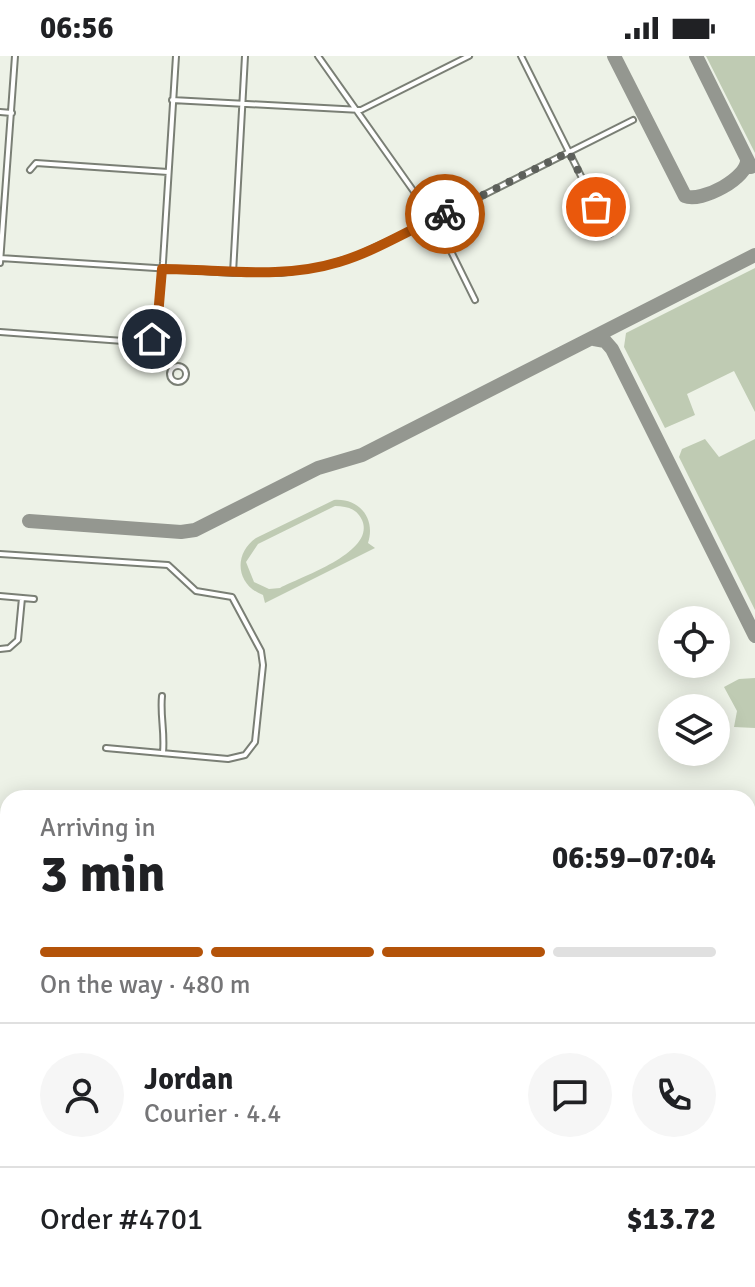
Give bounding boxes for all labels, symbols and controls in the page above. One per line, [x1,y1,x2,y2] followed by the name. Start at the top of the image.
[40,10,114,47] text: 06:56
[562,173,630,241] pin
[405,174,485,254] courier
[574,185,618,229] icon: bag
[423,192,467,236] icon: bike
[118,305,186,373] pin
[130,317,174,361] icon: home
[658,606,730,766] map controls
[658,606,730,678] button: locate
[658,694,730,766] button: layers
[40,812,156,844] text: Arriving in
[552,840,716,877] text: 06:59–07:04
[40,842,166,906] text: 3 min
[40,969,250,1001] text: On the way · 480 m
[40,1053,124,1137] button: person
[528,1053,612,1137] button: chat
[632,1053,716,1137] button: phone
[144,1061,233,1098] text: Jordan
[144,1098,281,1130] text: Courier · 4.4
[40,1201,203,1238] text: Order #4701
[626,1201,716,1238] text: $13.72

